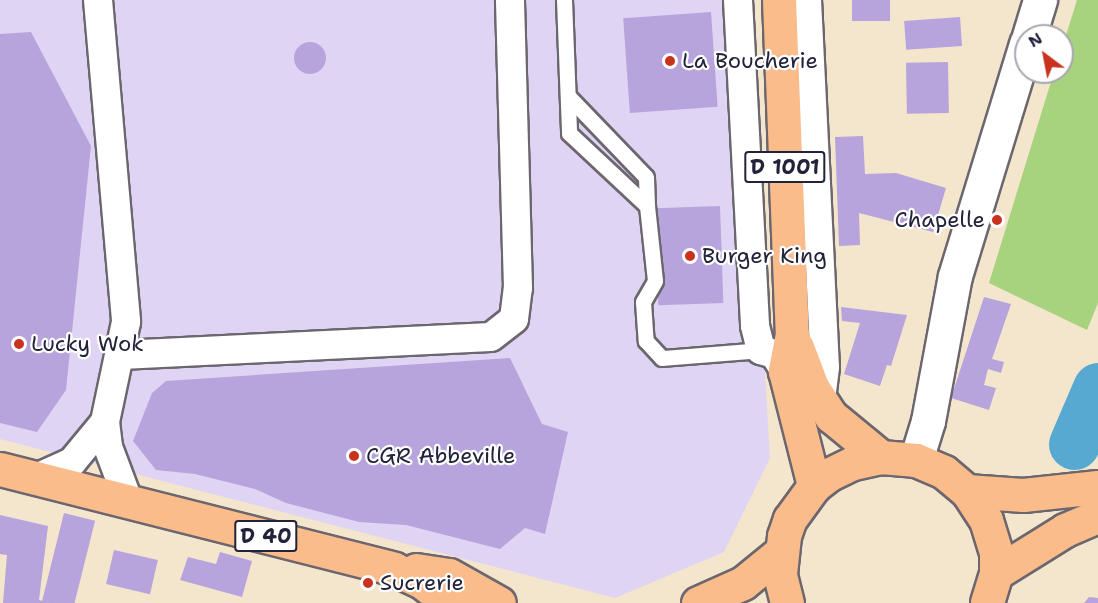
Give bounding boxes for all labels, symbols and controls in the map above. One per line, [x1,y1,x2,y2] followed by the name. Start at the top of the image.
[1014,24,1074,84] north arrow
[1024,28,1046,52] text: N
[682,48,818,74] place label: La Boucherie
[663,54,677,68] marker: La Boucherie
[743,149,827,185] road number: D 1001
[895,207,985,233] place label: Chapelle
[990,213,1004,227] marker: Chapelle
[702,243,827,269] place label: Burger King
[683,249,697,263] marker: Burger King
[31,331,144,357] place label: Lucky Wok
[12,337,26,351] marker: Lucky Wok
[366,443,515,469] place label: CGR Abbeville
[347,449,361,463] marker: CGR Abbeville
[233,518,299,554] road number: D 40
[380,570,464,596] place label: Sucrerie
[361,576,375,590] marker: Sucrerie

